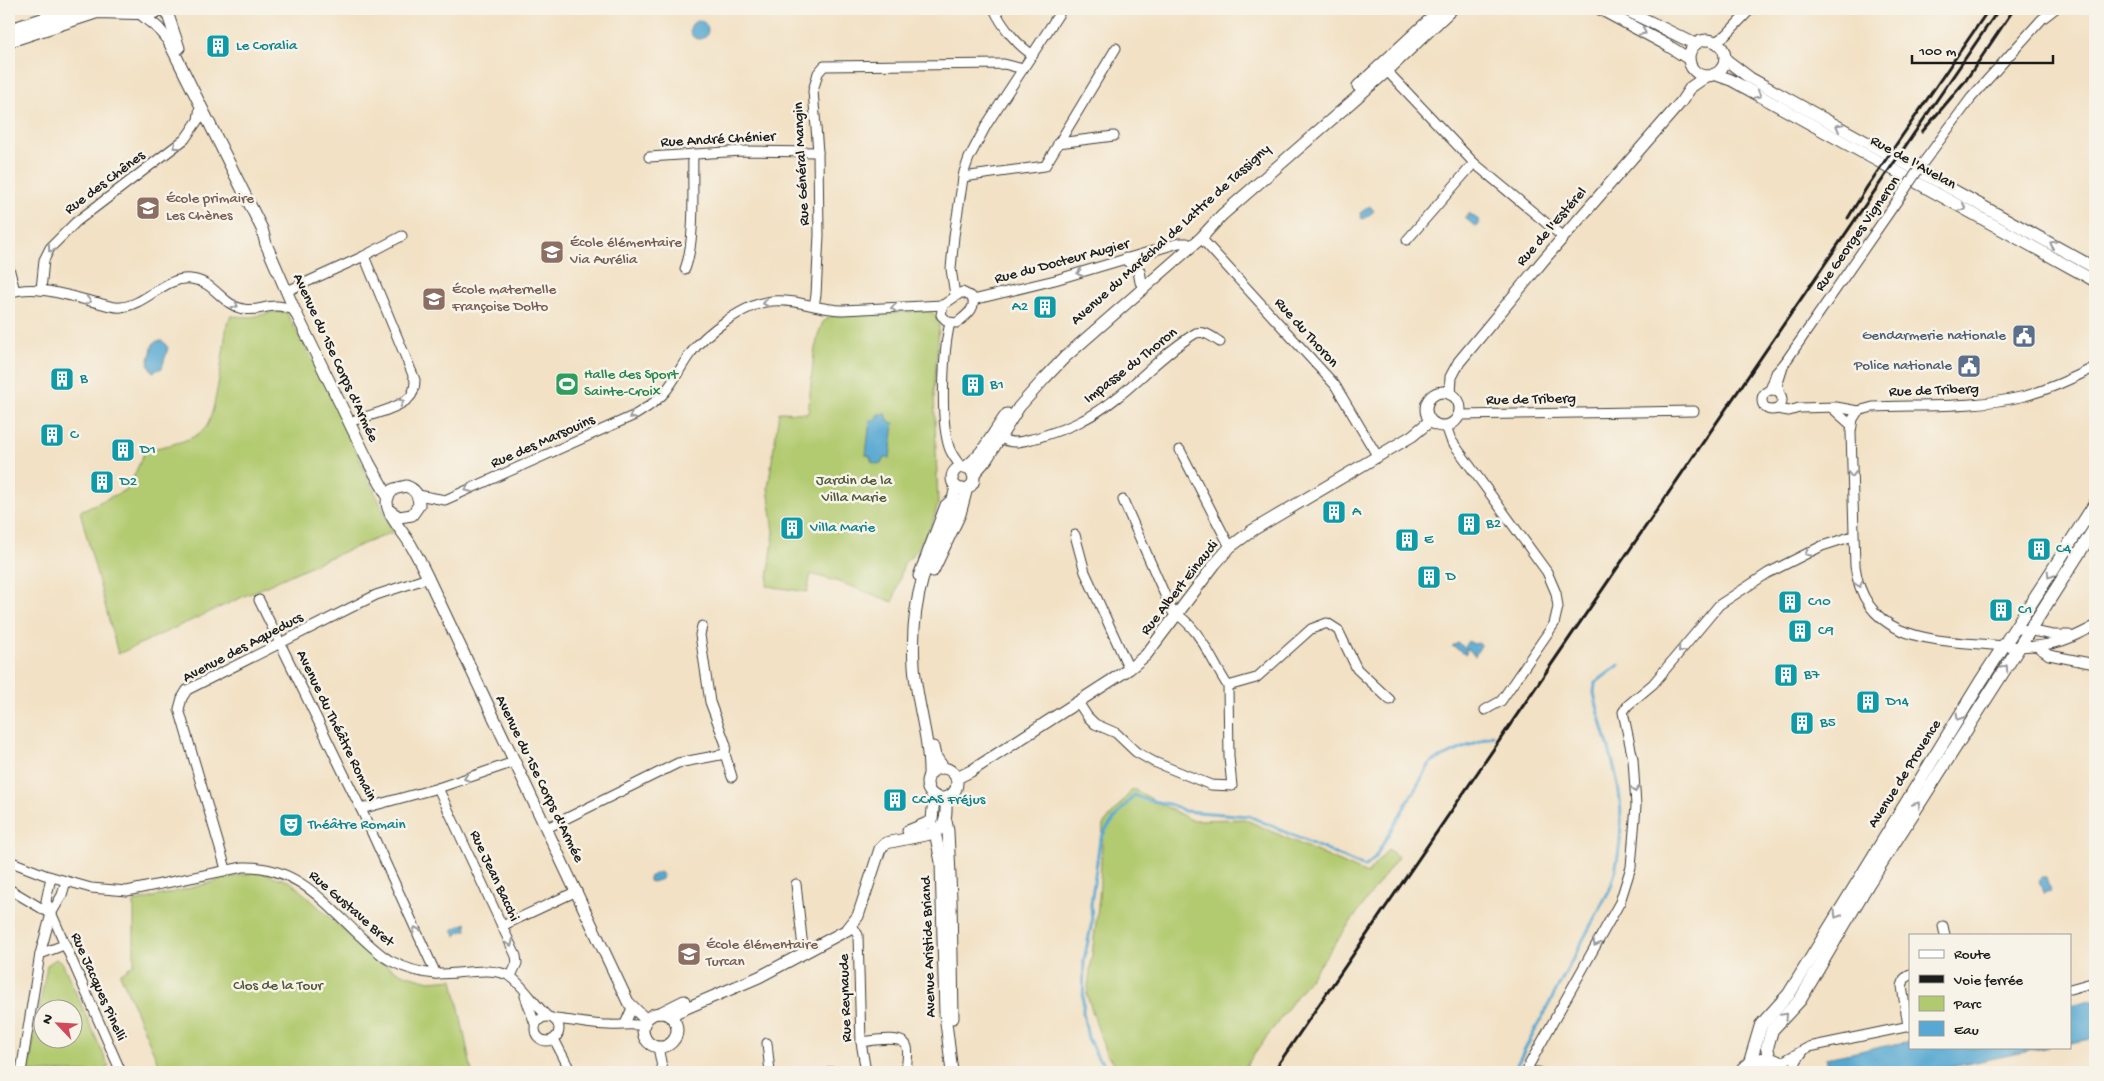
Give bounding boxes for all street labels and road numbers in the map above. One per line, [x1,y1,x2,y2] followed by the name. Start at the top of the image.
[790,102,814,226] street label: Rue Général Mangin
[660,128,778,152] street label: Rue André Chénier
[1867,132,1959,194] street label: Rue de l'Avelan
[1067,140,1275,329] street label: Avenue du Maréchal de Lattre de Tassigny
[61,147,149,219] street label: Rue des Chênes
[1811,173,1905,295] street label: Rue Georges Vigneron
[1513,184,1591,270] street label: Rue de l'Estérel
[993,235,1133,289] street label: Rue du Docteur Augier
[288,271,382,445] street label: Avenue du 15e Corps d'Armée
[1270,294,1342,372] street label: Rue du Thoron
[1081,324,1181,408] street label: Impasse du Thoron
[1889,380,1979,402] street label: Rue de Triberg
[1486,390,1576,410] street label: Rue de Triberg
[488,411,598,473] street label: Rue des Marsouins
[1137,537,1223,639] street label: Rue Albert Einaudi
[180,609,306,687] street label: Avenue des Aqueducs
[292,648,380,804] street label: Avenue du Théâtre Romain
[491,692,587,866] street label: Avenue du 15e Corps d'Armée
[1864,716,1946,832] street label: Avenue de Provence
[465,828,523,924] street label: Rue Jean Bacchi
[305,867,399,952] street label: Rue Gustave Bret
[917,875,940,1018] street label: Avenue Aristide Briand
[66,930,130,1044] street label: Rue Jacques Pinelli
[835,953,857,1042] street label: Rue Reynaude

